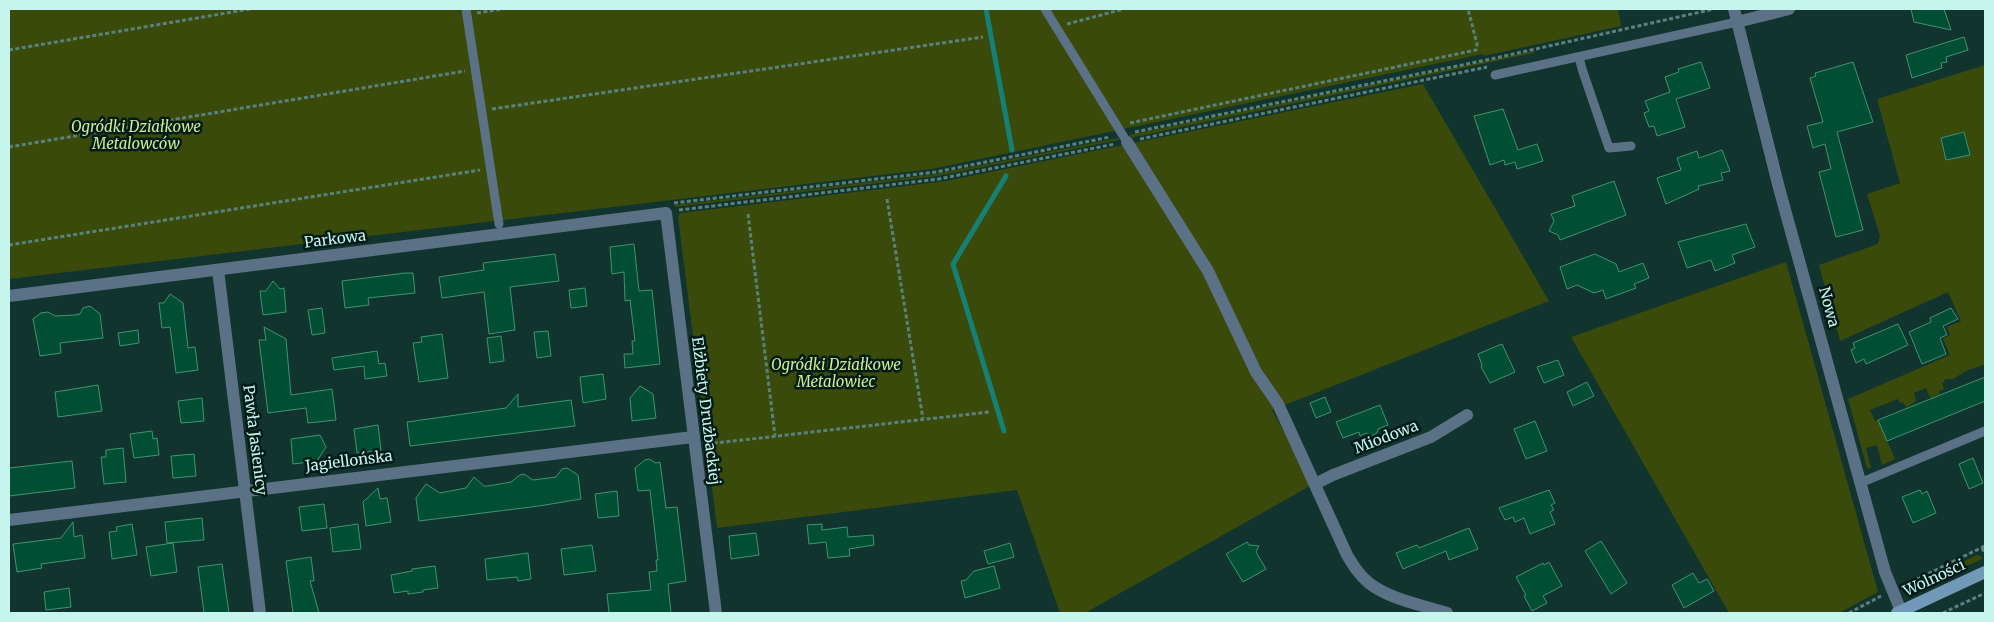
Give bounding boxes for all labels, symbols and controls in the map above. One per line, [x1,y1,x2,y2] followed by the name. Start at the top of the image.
[71,117,201,153] park label: Ogródki Działkowe Metalowców
[303,225,367,252] street label: Parkowa
[1815,285,1844,329] street label: Nowa
[688,336,725,486] street label: Elżbiety Drużbackiej
[771,355,901,391] park label: Ogródki Działkowe Metalowiec
[239,384,272,496] street label: Pawła Jasienicy
[1351,416,1421,457] street label: Miodowa
[303,446,394,475] street label: Jagiellońska
[1899,555,1968,601] street label: Wolności

